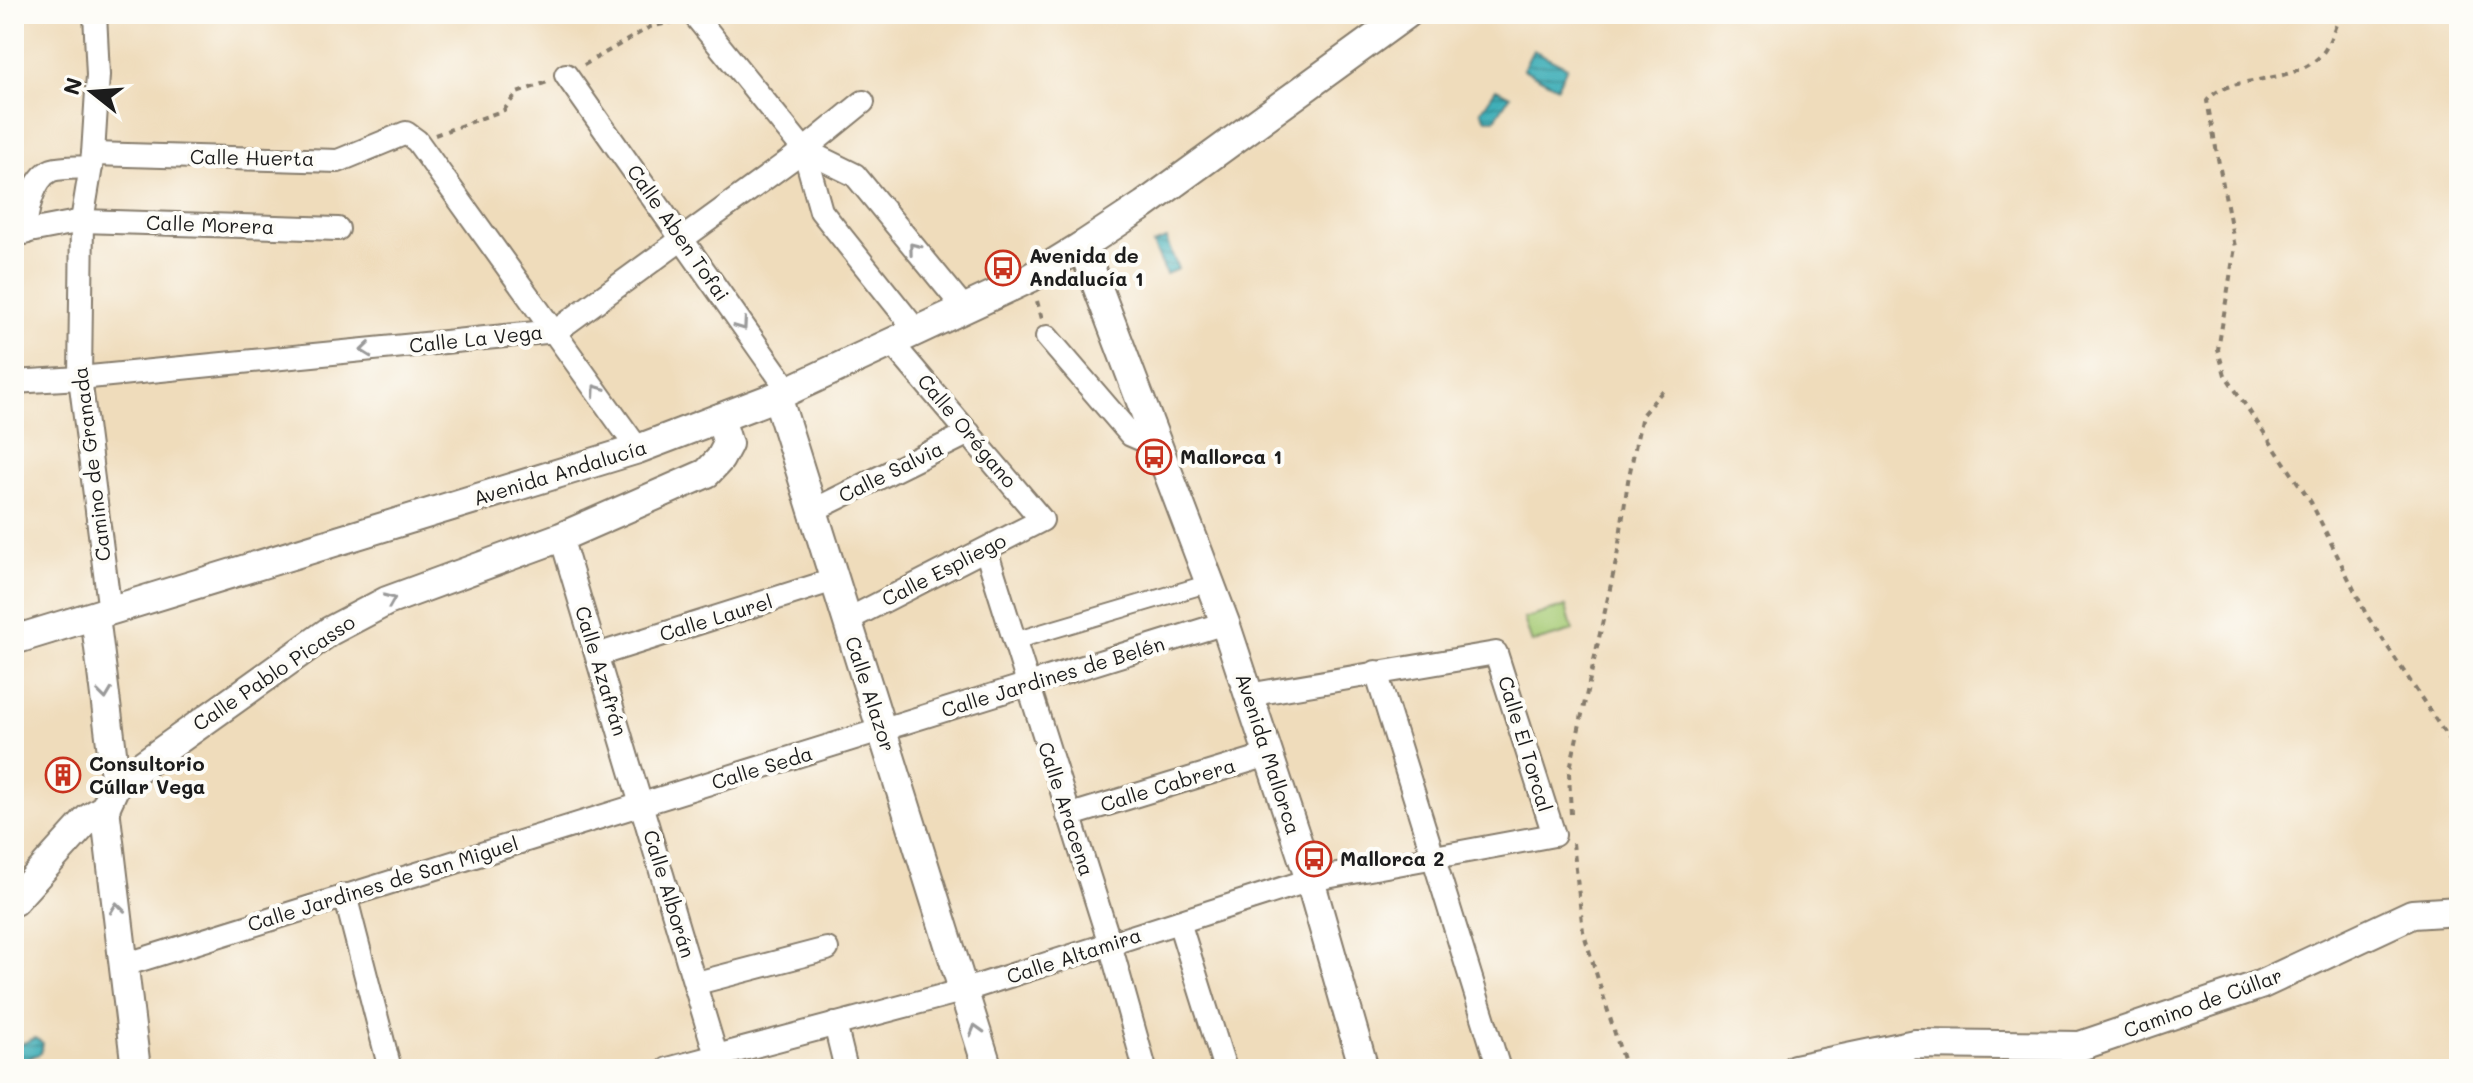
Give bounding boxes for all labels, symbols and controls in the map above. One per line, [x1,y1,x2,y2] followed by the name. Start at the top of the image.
[52,52,132,132] north arrow
[56,74,89,98] text: N
[190,143,314,171] street label: Calle Huerta
[622,159,736,306] street label: Calle Aben Tofai
[145,209,275,239] street label: Calle Morera
[910,242,924,257] one-way arrow
[1029,242,1144,291] place label: Avenida de Andalucía 1
[984,249,1022,287] bus stop icon: Avenida de Andalucía 1
[732,316,747,330] one-way arrow
[408,318,544,358] street label: Calle La Vega
[359,341,372,358] one-way arrow
[66,365,116,563] street label: Camino de Granada
[912,368,1023,493] street label: Calle Orégano
[592,385,607,399] one-way arrow
[470,433,650,511] street label: Avenida Andalucía
[834,435,947,508] street label: Calle Salvia
[1135,438,1173,476] bus stop icon: Mallorca 1
[1180,443,1282,469] place label: Mallorca 1
[877,527,1010,612] street label: Calle Espliego
[656,588,775,647] street label: Calle Laurel
[382,594,396,610] one-way arrow
[570,603,634,739] street label: Calle Azafrán
[187,608,360,736] street label: Calle Pablo Picasso
[938,630,1168,722] street label: Calle Jardines de Belén
[840,633,902,755] street label: Calle Alazor
[1231,670,1307,838] street label: Avenida Mallorca
[1493,673,1559,815] street label: Calle El Torcal
[96,687,113,701] one-way arrow
[1033,738,1101,879] street label: Calle Aracena
[708,739,815,795] street label: Calle Seda
[89,750,205,799] place label: Consultorio Cúllar Vega
[1097,751,1238,817] street label: Calle Cabrera
[44,756,82,794] building icon: Consultorio Cúllar Vega
[638,826,702,961] street label: Calle Alborán
[244,829,521,937] street label: Calle Jardines de San Miguel
[1295,840,1333,878] bus stop icon: Mallorca 2
[1340,845,1444,871] place label: Mallorca 2
[109,901,126,914] one-way arrow
[1003,921,1144,989] street label: Calle Altamira
[2120,961,2286,1043] street label: Camino de Cúllar
[969,1023,986,1037] one-way arrow

